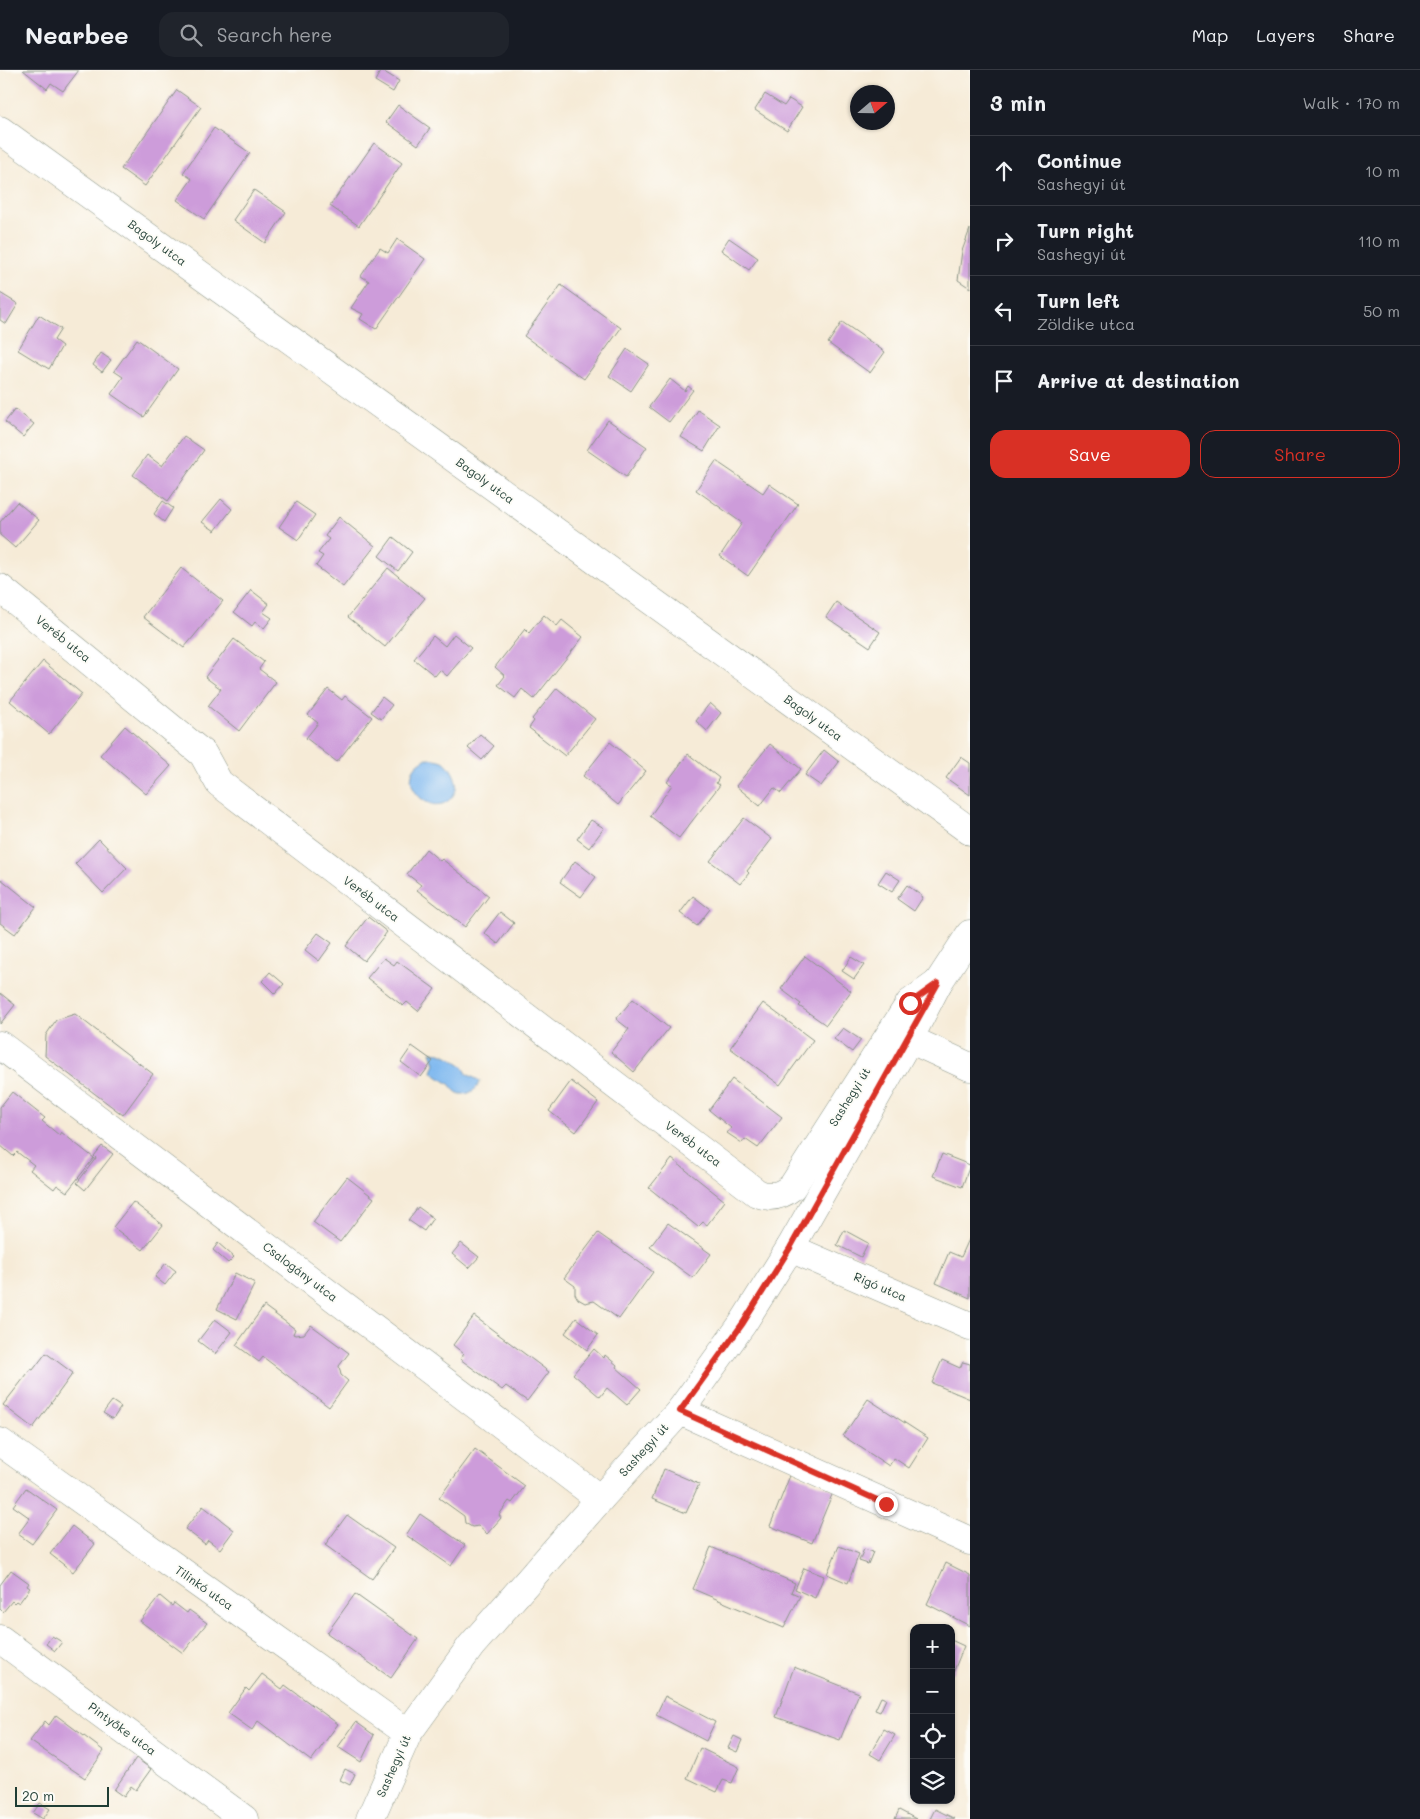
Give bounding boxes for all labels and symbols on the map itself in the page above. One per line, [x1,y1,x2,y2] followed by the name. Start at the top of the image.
[850,85,895,130] north arrow
[125,216,190,269] street label: Bagoly utca
[453,454,518,507] street label: Bagoly utca
[33,611,94,665] street label: Veréb utca
[781,691,846,744] street label: Bagoly utca
[340,872,403,925] street label: Veréb utca
[899,992,922,1015] route start
[825,1064,874,1129] street label: Sashegyi út
[662,1117,725,1170] street label: Veréb utca
[260,1238,341,1305] street label: Csalogány utca
[852,1268,909,1304] street label: Rigó utca
[615,1419,672,1480] street label: Sashegyi út
[875,1493,898,1516] route end
[172,1561,237,1613] street label: Tilinkó utca
[85,1698,160,1758] street label: Pintyőke utca
[372,1732,414,1799] street label: Sashegyi út
[15,1784,109,1807] scale bar

